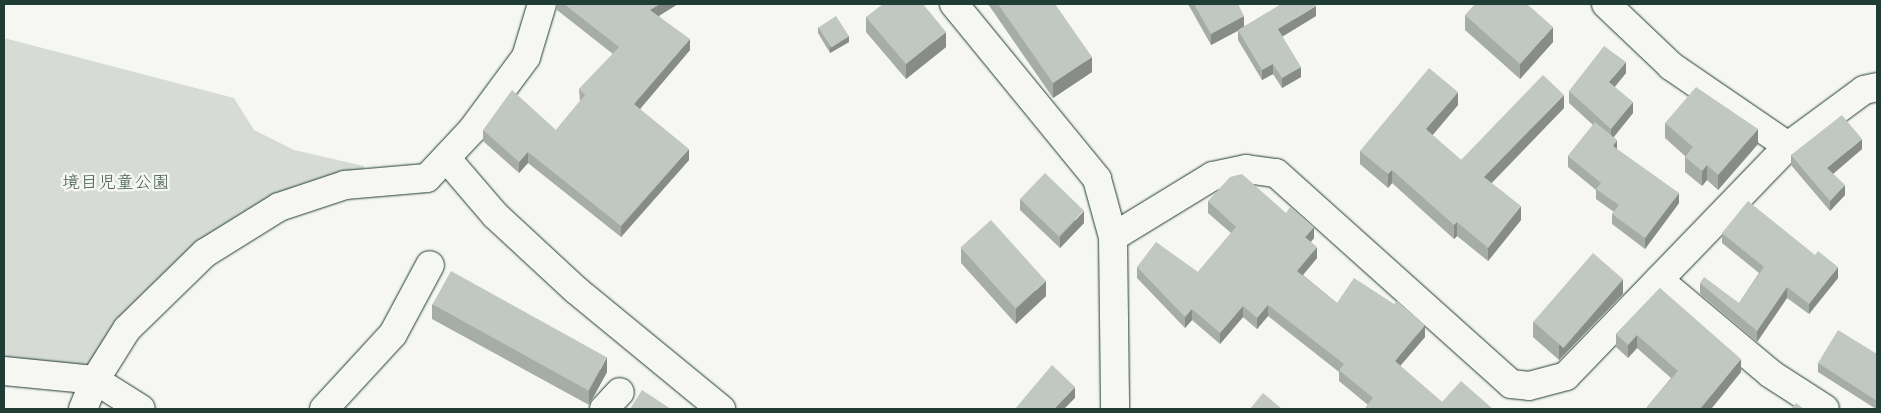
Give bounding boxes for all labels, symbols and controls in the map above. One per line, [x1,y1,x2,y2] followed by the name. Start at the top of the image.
[62,172,170,194] park label: 境目児童公園

